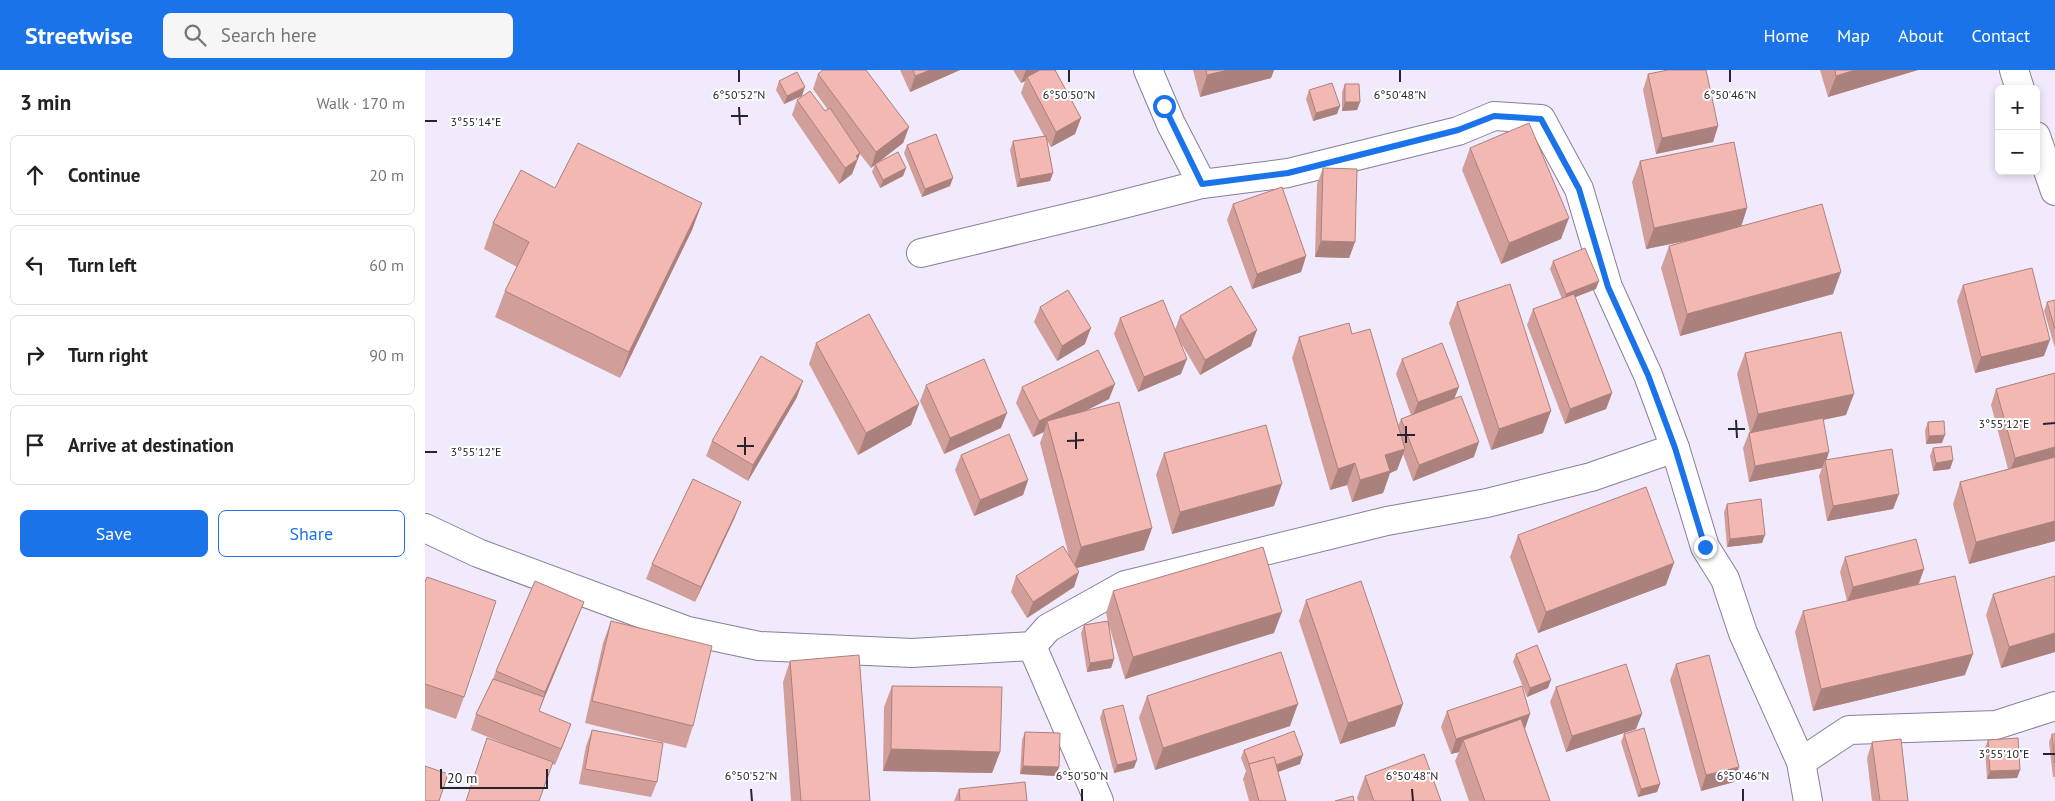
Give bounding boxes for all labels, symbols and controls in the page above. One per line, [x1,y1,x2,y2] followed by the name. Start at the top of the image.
[163,13,513,58] search box
[25,20,133,51] text: Streetwise
[181,21,209,49] icon: search
[221,23,317,47] text: Search here
[1763,24,1809,47] text: Home
[1837,24,1870,47] text: Map
[1898,24,1944,47] text: About
[1972,24,2030,47] text: Contact
[1995,85,2040,175] map controls
[1995,85,2040,130] button: +
[713,87,765,102] text: 6°50'52"N
[1043,87,1095,102] text: 6°50'50"N
[1374,87,1426,102] text: 6°50'48"N
[1704,87,1756,102] text: 6°50'46"N
[20,89,71,116] text: 3 min
[316,93,405,113] text: Walk · 170 m
[1153,95,1176,118] route start
[451,114,501,129] text: 3°55'14"E
[1995,130,2040,175] button: −
[21,161,49,189] icon: ahead
[68,163,140,187] text: Continue
[369,165,404,185] text: 20 m
[21,251,49,279] icon: left
[68,253,137,277] text: Turn left
[369,255,404,275] text: 60 m
[21,341,49,369] icon: right
[68,343,148,367] text: Turn right
[369,345,404,365] text: 90 m
[1979,416,2029,431] text: 3°55'12"E
[21,431,49,459] icon: arrive
[68,433,234,457] text: Arrive at destination
[451,444,501,459] text: 3°55'12"E
[20,510,208,557] button: Save
[218,510,405,557] button: Share
[1694,536,1717,559] route end
[1979,746,2029,761] text: 3°55'10"E
[440,766,547,789] scale bar
[725,768,777,783] text: 6°50'52"N
[1056,768,1108,783] text: 6°50'50"N
[1386,768,1438,783] text: 6°50'48"N
[1717,768,1769,783] text: 6°50'46"N
[447,769,477,787] text: 20 m

